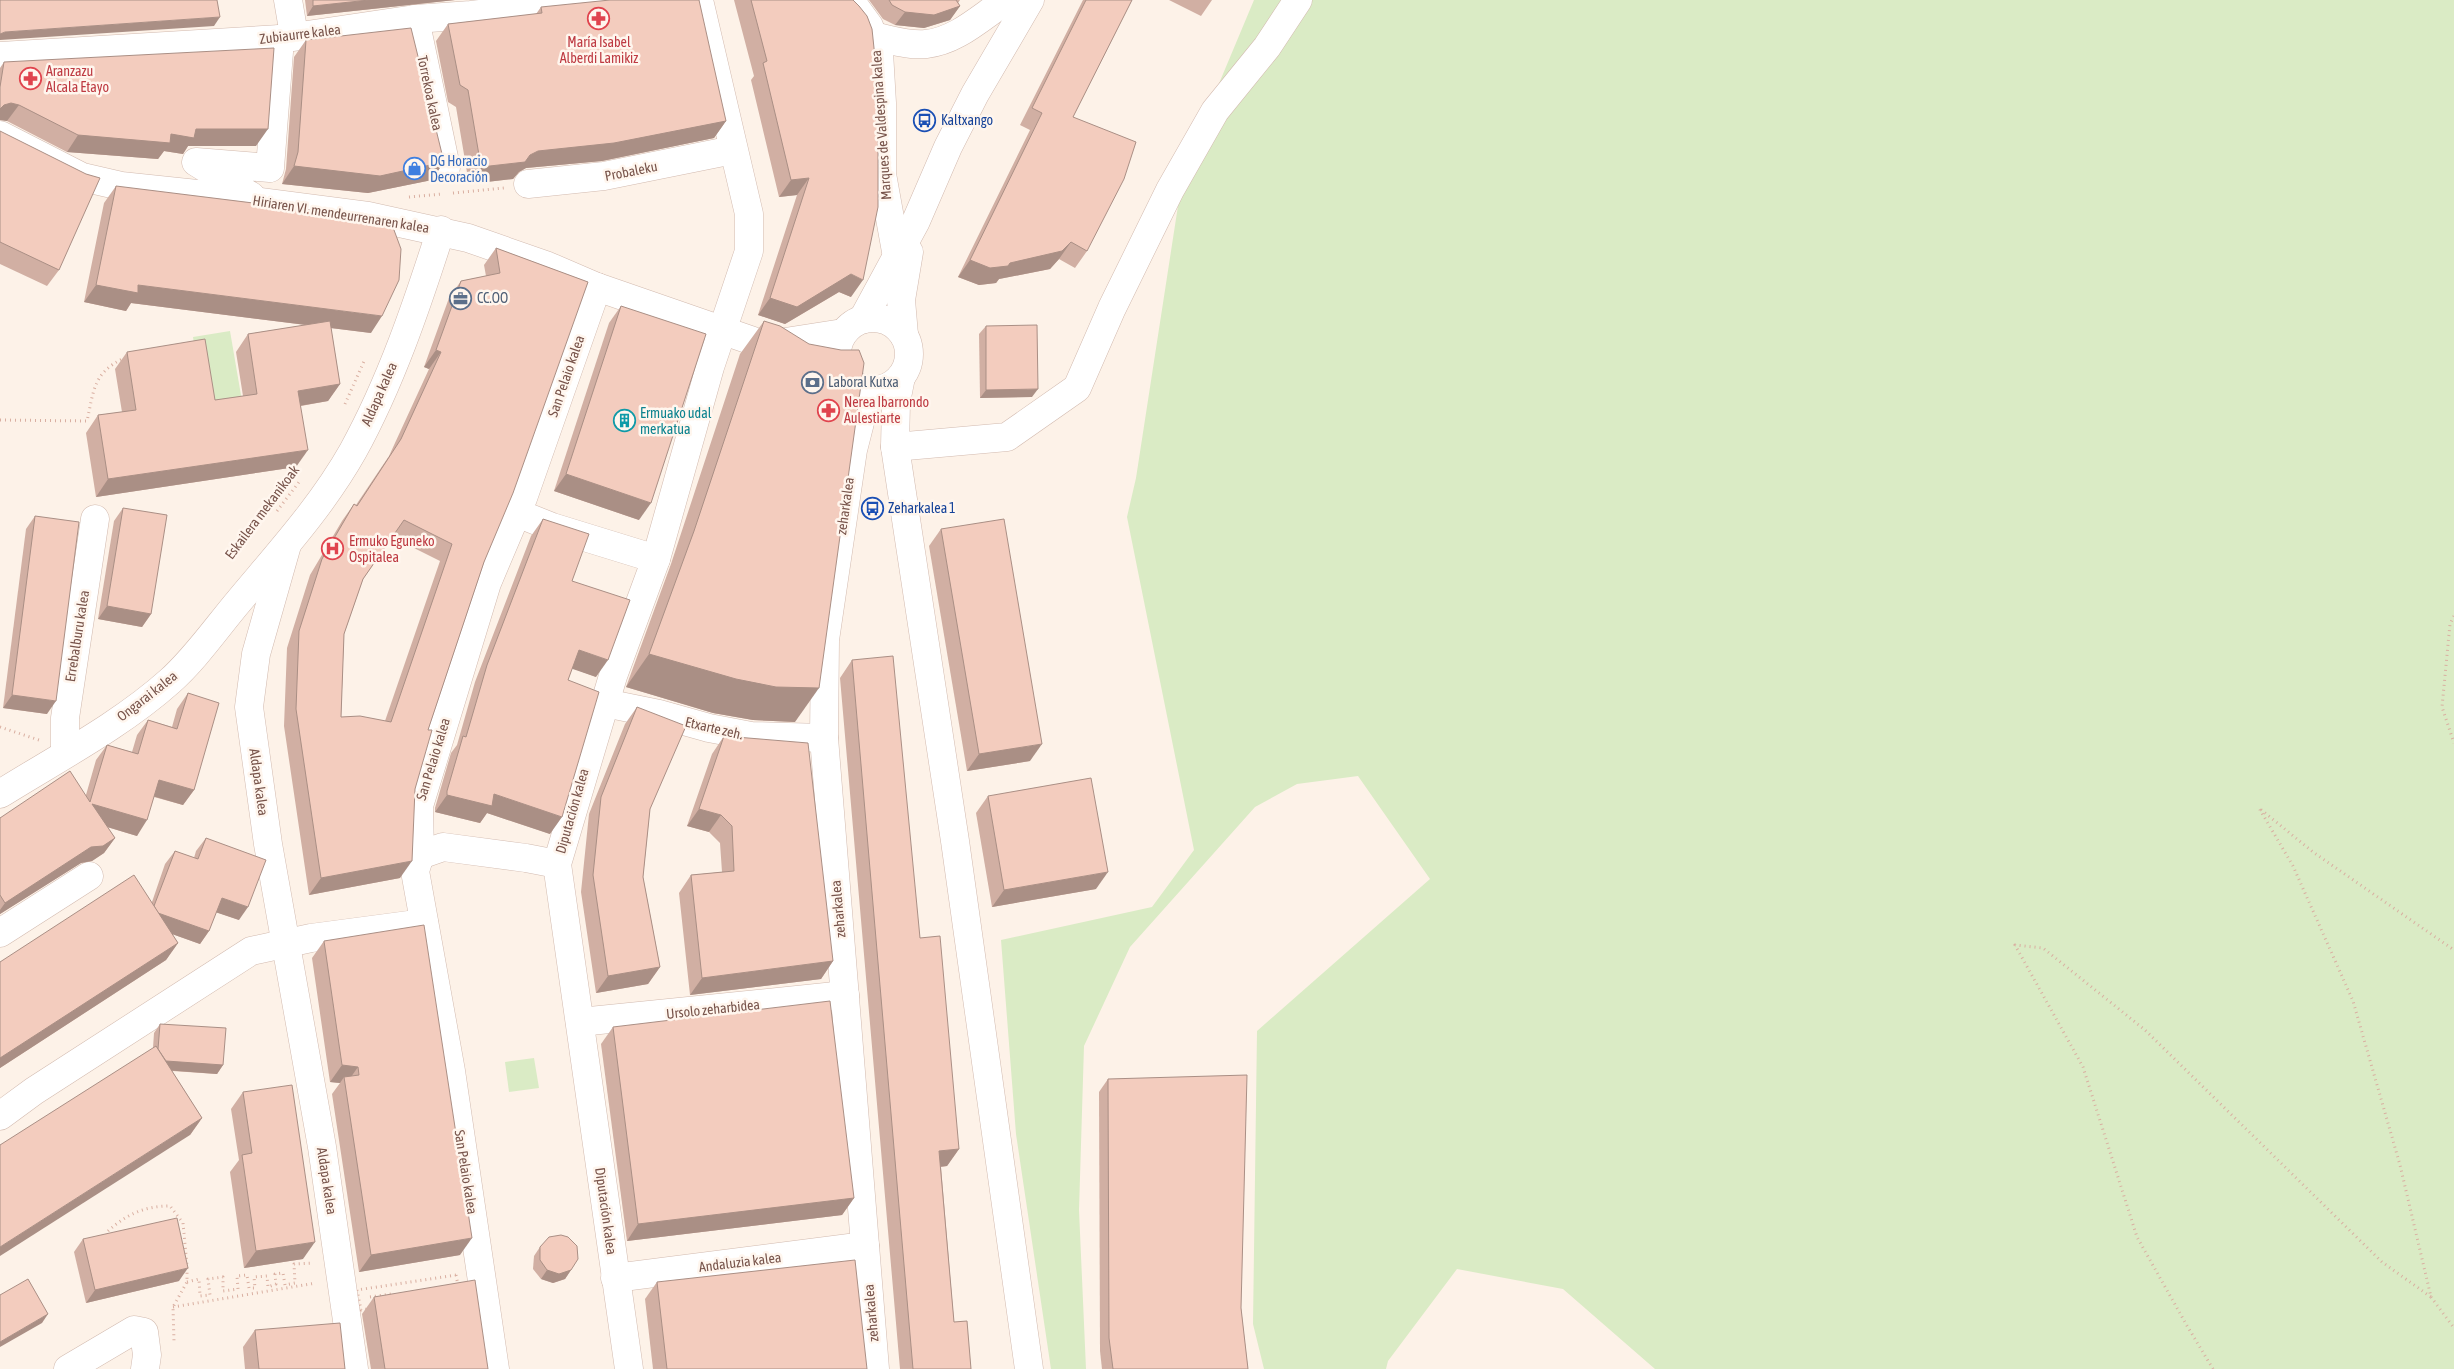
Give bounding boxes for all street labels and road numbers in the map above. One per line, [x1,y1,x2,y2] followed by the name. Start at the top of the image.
[258,21,342,47] street label: Zubiaurre kalea
[868,50,894,200] street label: Marques de Valdespina kalea
[414,54,446,132] street label: Torrekoa kalea
[603,158,659,184] street label: Probaleku
[252,192,430,236] street label: Hiriaren VI. mendeurrenaren kalea
[545,333,587,419] street label: San Pelaio kalea
[358,360,400,428] street label: Aldapa kalea
[222,462,302,562] street label: Eskailera mekanikoak
[833,476,857,536] street label: zeharkalea
[62,589,92,683] street label: Errebalburu kalea
[114,668,180,724] street label: Ongarai kalea
[684,714,744,742] street label: Etxarte zeh.
[413,716,453,802] street label: San Pelaio kalea
[246,747,272,817] street label: Aldapa kalea
[552,767,592,855] street label: Diputación kalea
[828,880,848,938] street label: zeharkalea
[665,996,761,1022] street label: Ursolo zeharbidea
[451,1129,481,1215] street label: San Pelaio kalea
[314,1146,340,1216] street label: Aldapa kalea
[592,1166,620,1256] street label: Diputación kalea
[698,1249,782,1275] street label: Andaluzia kalea
[861,1284,881,1342] street label: zeharkalea

